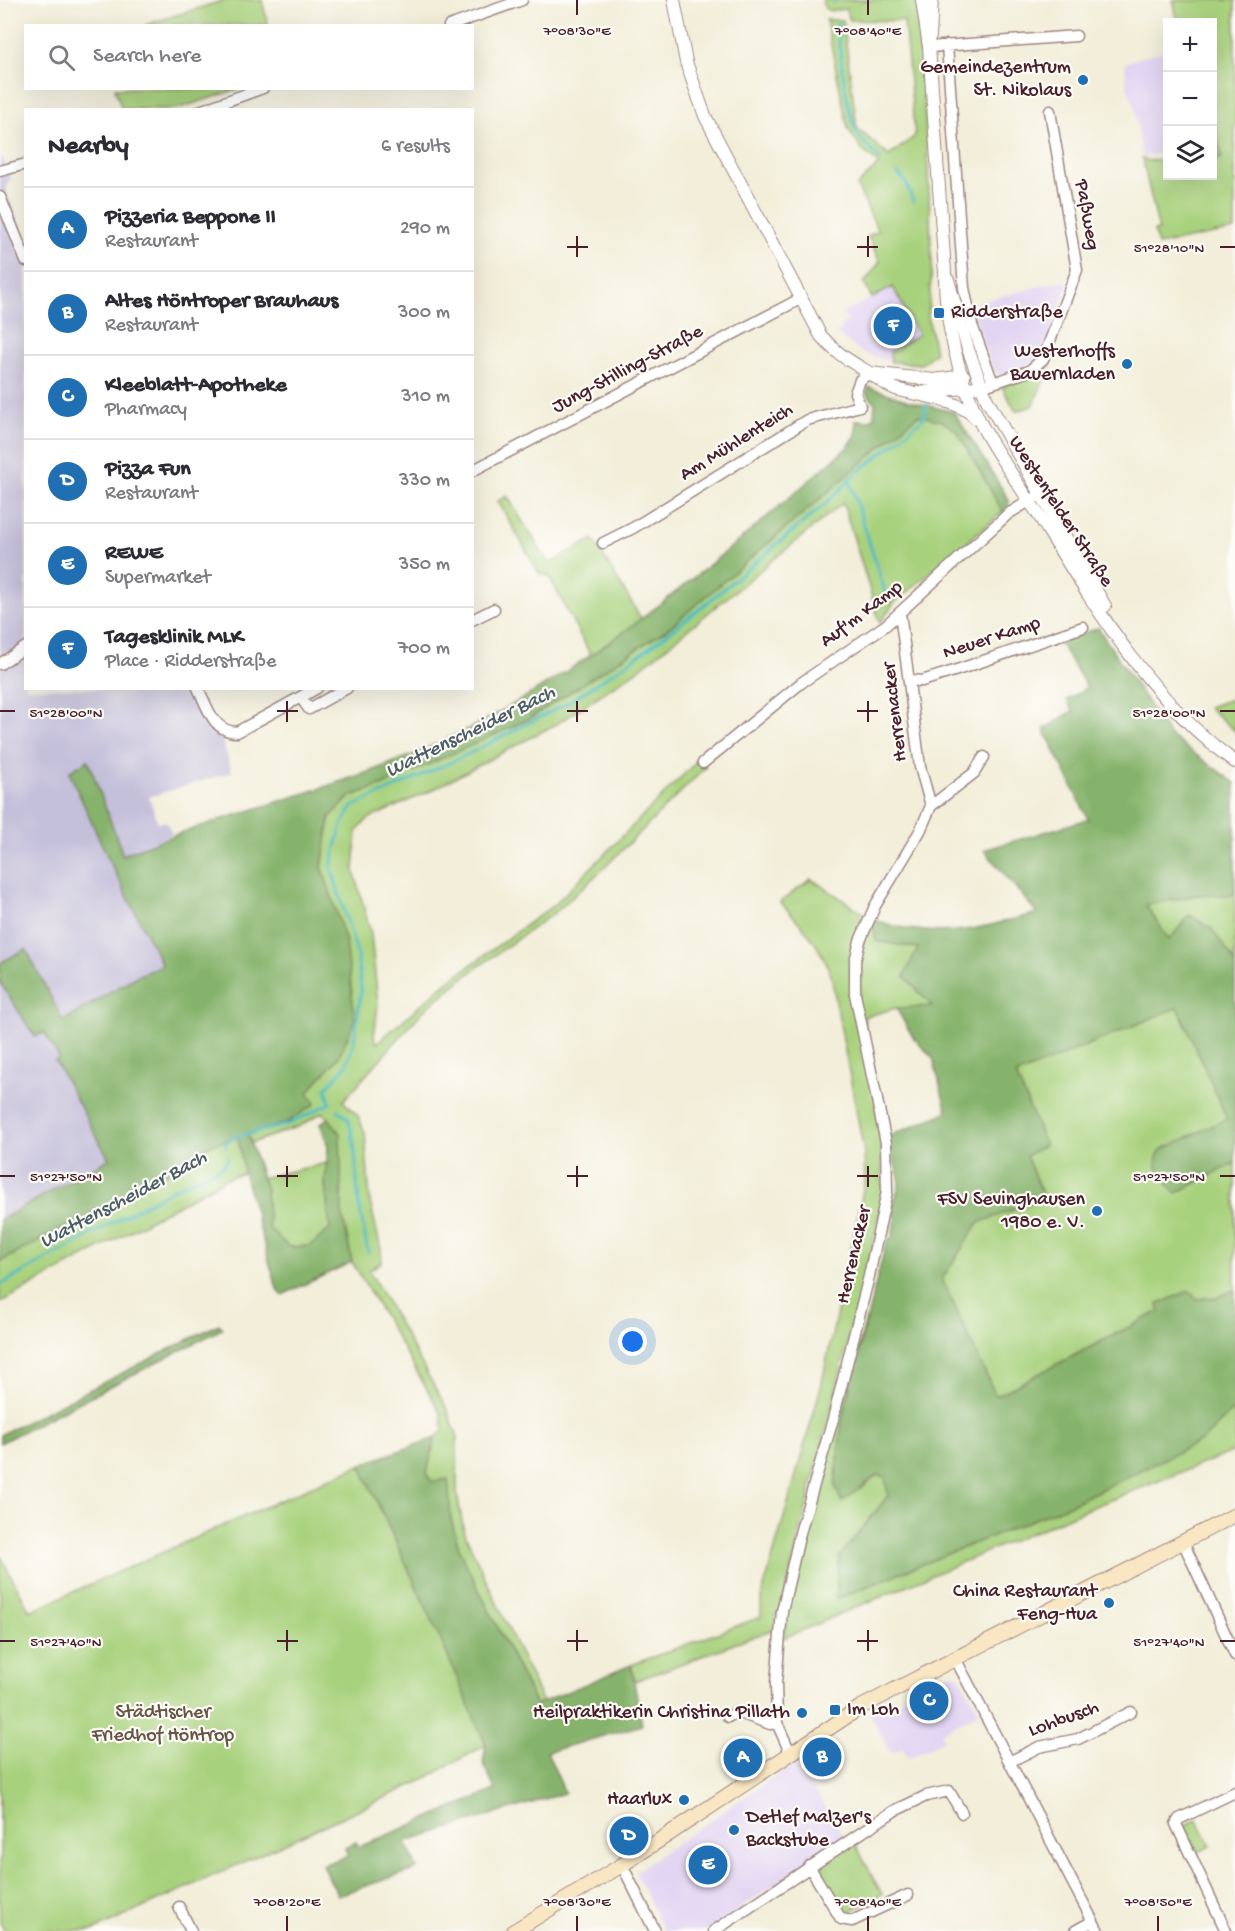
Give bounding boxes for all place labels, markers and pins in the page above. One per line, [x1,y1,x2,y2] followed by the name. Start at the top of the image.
[920,57,1072,103] place label: Gemeindezentrum St. Nikolaus
[1076,73,1090,87] marker: Gemeindezentrum St. Nikolaus
[951,302,1064,325] place label: Ridderstraße
[874,304,912,348] pin: F
[932,306,946,320] marker: Ridderstraße
[1009,341,1116,387] place label: Westerhoffs Bauernladen
[1120,357,1134,371] marker: Westerhoffs Bauernladen
[937,1189,1085,1235] place label: FSV Sevinghausen 1980 e. V.
[1090,1204,1104,1218] marker: FSV Sevinghausen 1980 e. V.
[953,1581,1099,1627] place label: China Restaurant Feng-Hua
[1102,1596,1116,1610] marker: China Restaurant Feng-Hua
[910,1678,948,1724] pin: C
[847,1699,899,1722] place label: Im Loh
[533,1702,790,1725] place label: Heilpraktikerin Christina Pillath
[828,1703,842,1717] marker: Im Loh
[795,1706,809,1720] marker: Heilpraktikerin Christina Pillath
[802,1734,842,1780] pin: B
[724,1736,762,1780] pin: A
[607,1789,672,1812] place label: Haarlux
[677,1793,691,1807] marker: Haarlux
[744,1807,872,1853] place label: Detlef Malzer's Backstube
[610,1814,648,1858] pin: D
[727,1823,741,1837] marker: Detlef Malzer's Backstube
[688,1842,728,1888] pin: E

